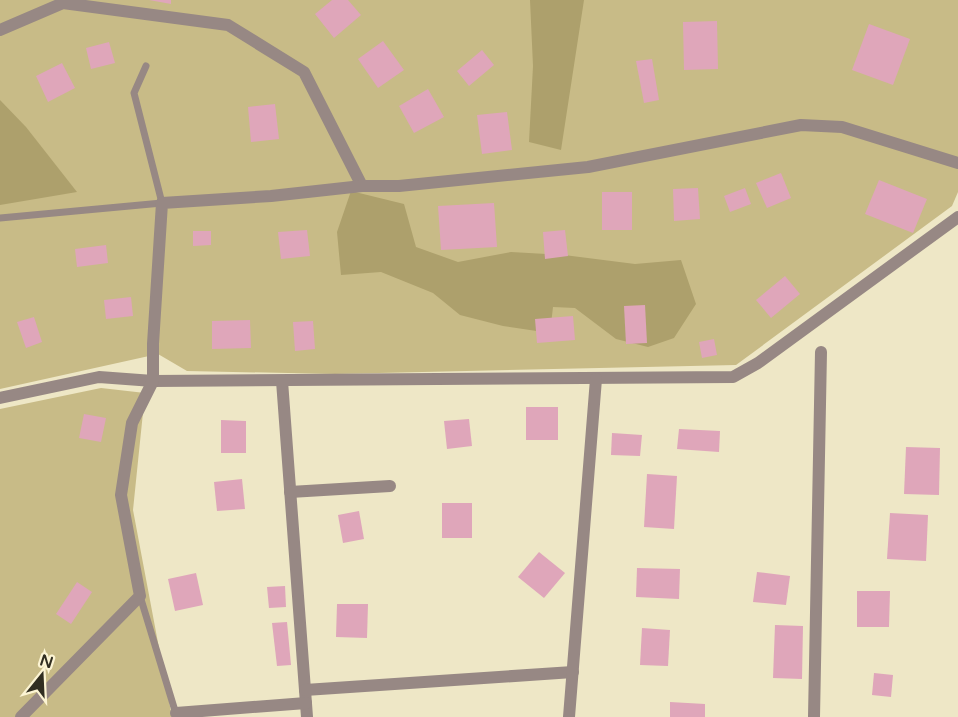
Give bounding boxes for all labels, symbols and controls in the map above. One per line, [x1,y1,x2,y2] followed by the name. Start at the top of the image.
[12,645,72,705] north arrow
[37,650,56,673] text: N

